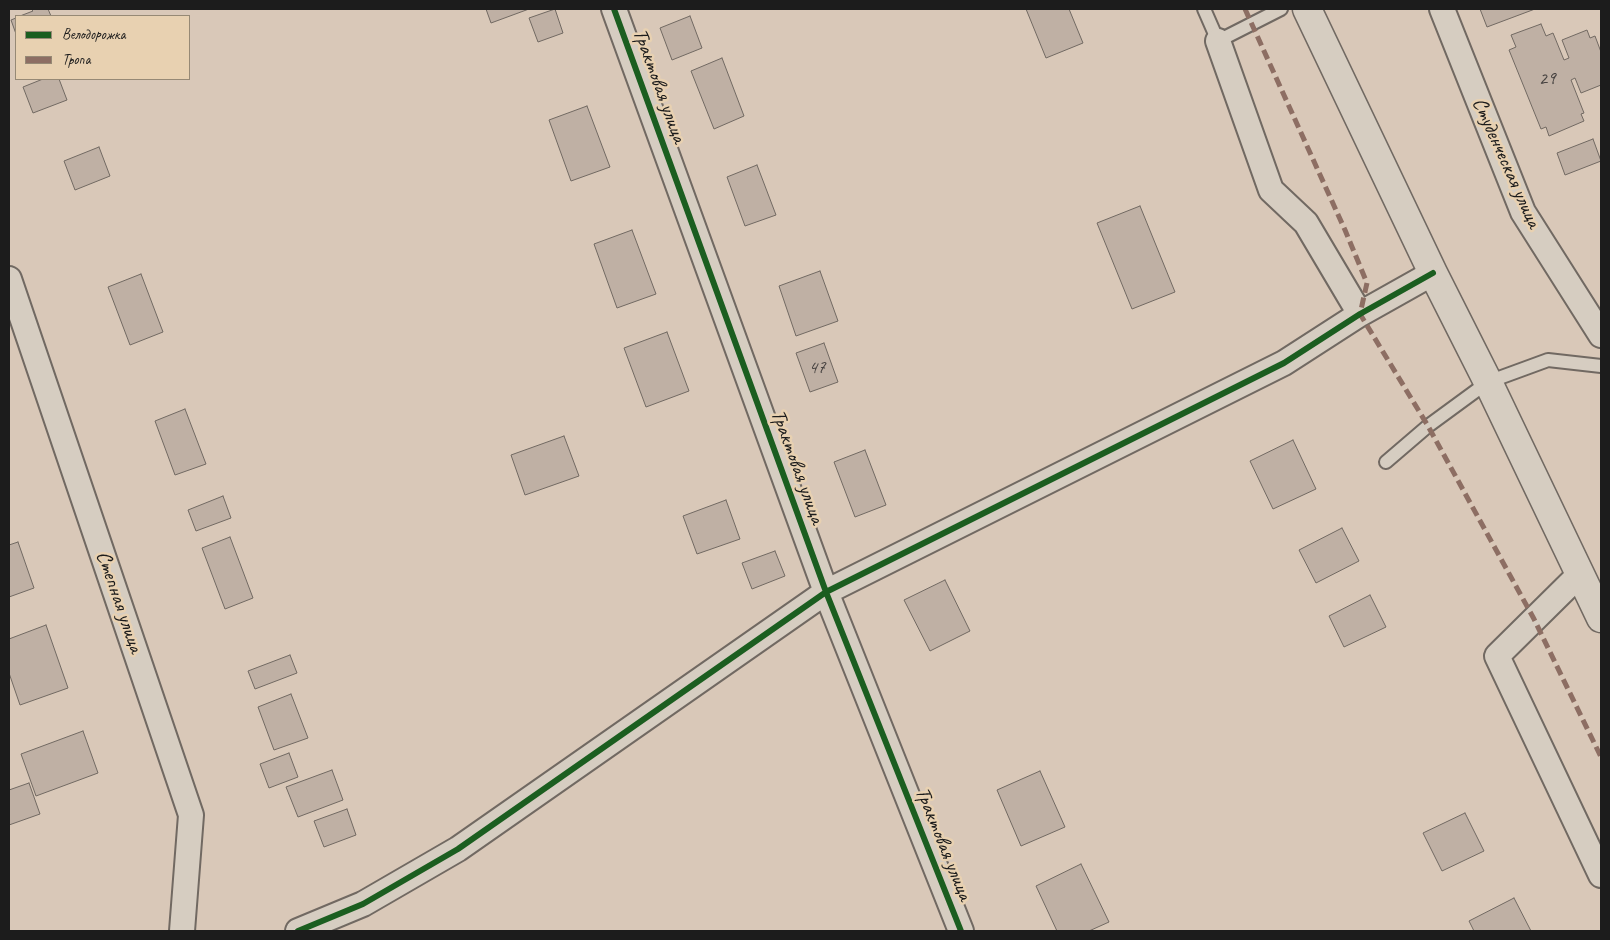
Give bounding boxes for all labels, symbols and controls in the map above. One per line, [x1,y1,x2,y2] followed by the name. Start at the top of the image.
[15,15,190,80] legend
[62,25,125,44] text: Велодорожка
[627,25,691,147] street label: Трактовая улица
[62,50,90,69] text: Тропа
[1538,68,1556,90] house number: 29
[1466,94,1546,232] street label: Студенческая улица
[808,357,826,379] house number: 47
[765,406,829,528] street label: Трактовая улица
[90,548,148,656] street label: Степная улица
[909,784,977,904] street label: Трактовая улица

